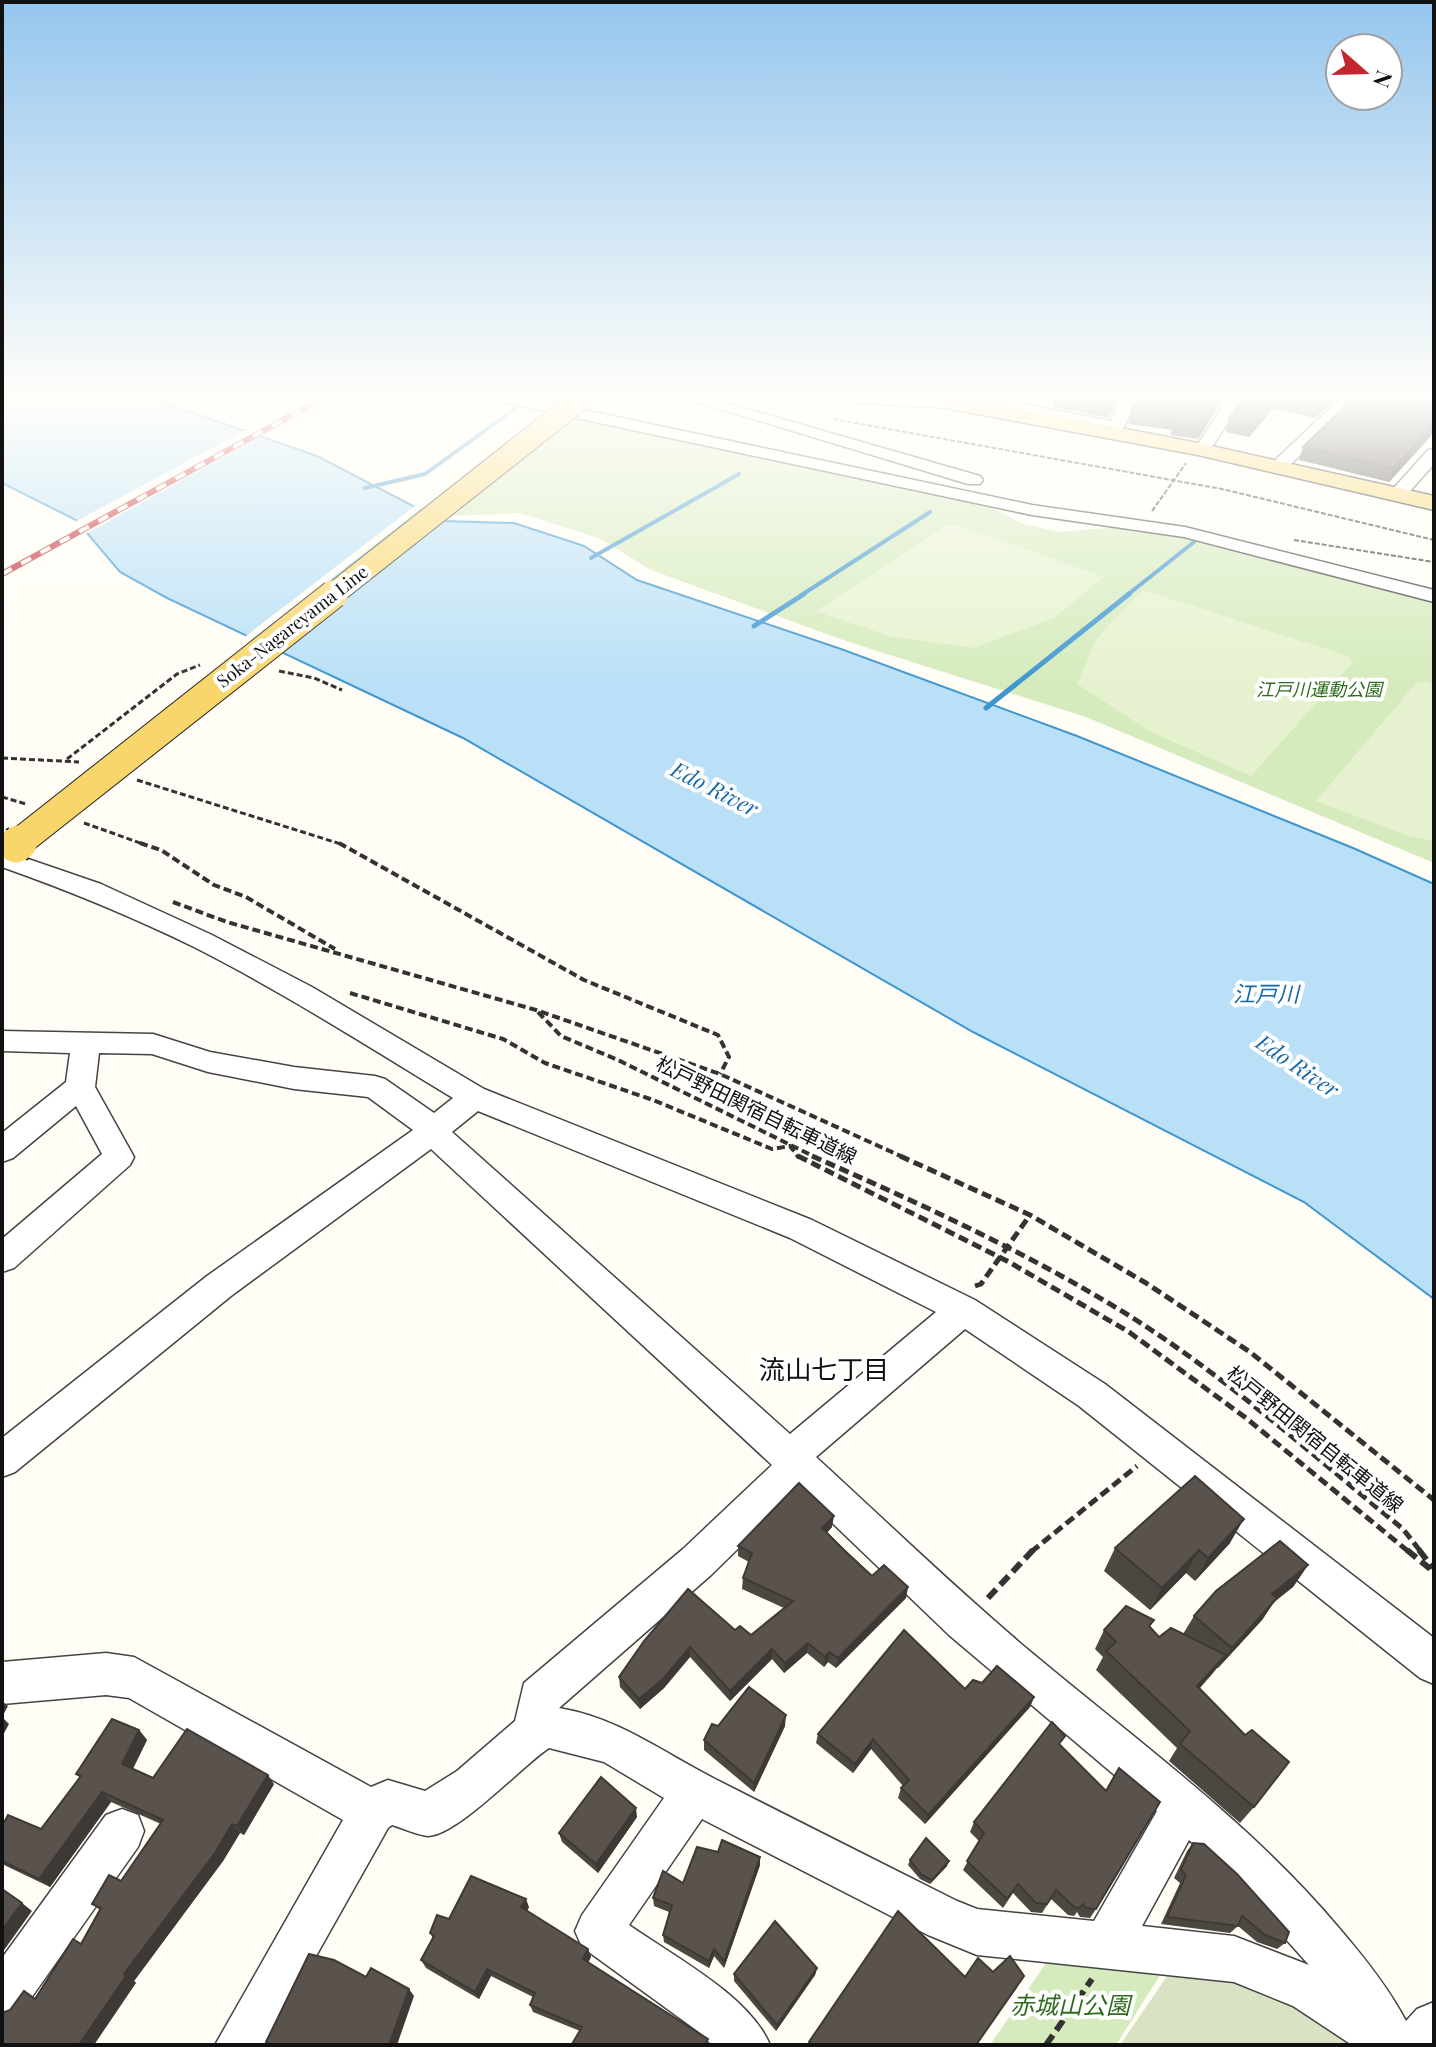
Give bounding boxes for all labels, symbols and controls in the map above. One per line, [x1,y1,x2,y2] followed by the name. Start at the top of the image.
[1324,32,1404,112] north arrow
[1367,67,1401,92] text: N
[211,559,373,693] street label: Soka-Nagareyama Line
[1256,677,1385,701] park label: 江戸川運動公園
[666,753,764,823] water label: Edo River
[1233,978,1301,1008] water label: 江戸川
[1250,1026,1346,1104] water label: Edo River
[652,1049,862,1169] street label: 松戸野田関宿自転車道線
[759,1351,889,1386] district label: 流山七丁目
[1222,1358,1410,1518] street label: 松戸野田関宿自転車道線
[1010,1988,1133,2020] park label: 赤城山公園

